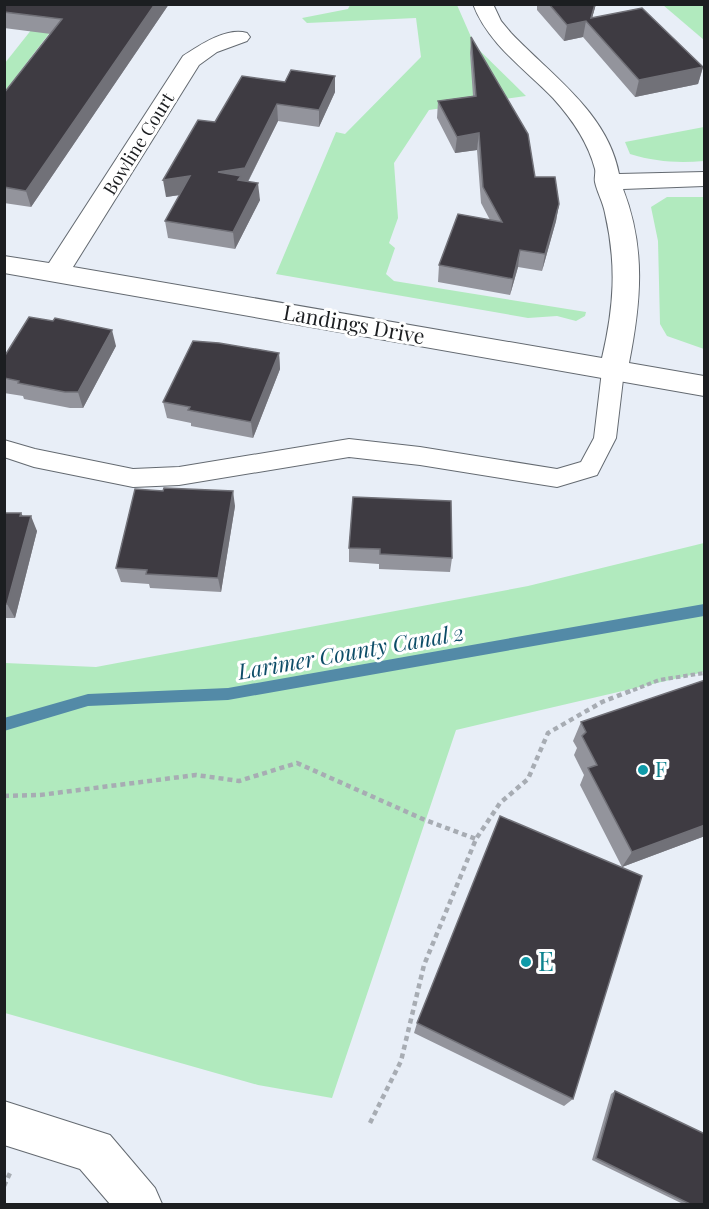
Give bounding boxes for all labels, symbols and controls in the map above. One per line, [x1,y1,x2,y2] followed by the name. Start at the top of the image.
[97,87,179,199] street label: Bowline Court
[281,297,427,349] street label: Landings Drive
[234,616,466,686] water label: Larimer County Canal 2
[655,754,667,782] place label: F
[636,763,650,777] marker: F
[538,943,554,978] place label: E
[519,955,533,969] marker: E

